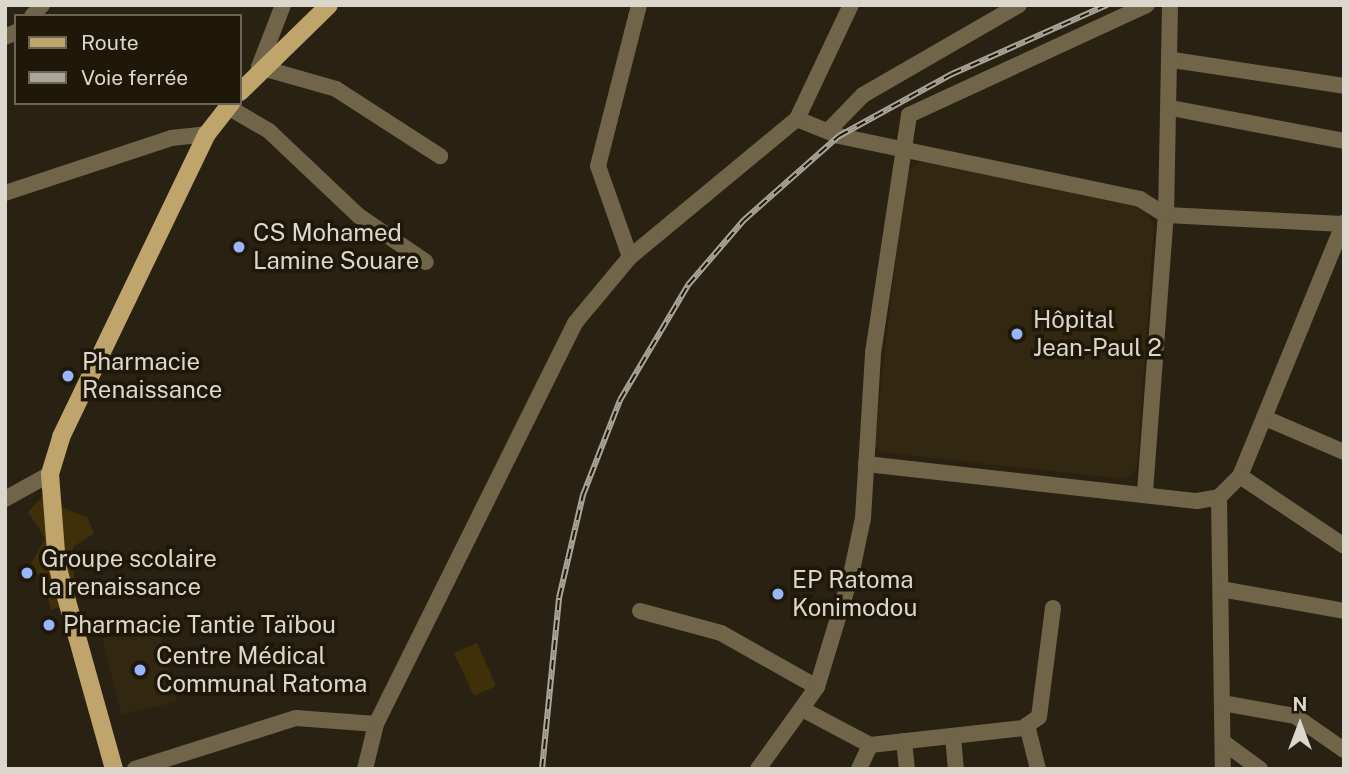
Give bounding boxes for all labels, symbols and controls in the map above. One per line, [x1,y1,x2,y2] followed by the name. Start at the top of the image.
[14,14,242,105] legend
[81,30,139,55] text: Route
[81,65,188,90] text: Voie ferrée
[253,219,419,275] place label: CS Mohamed Lamine Souare
[231,239,247,255] marker: CS Mohamed Lamine Souare
[1033,306,1162,362] place label: Hôpital Jean-Paul 2
[1007,324,1027,344] marker: Hôpital Jean-Paul 2
[82,348,222,404] place label: Pharmacie Renaissance
[60,368,76,384] marker: Pharmacie Renaissance
[41,545,217,601] place label: Groupe scolaire la renaissance
[19,565,35,581] marker: Groupe scolaire la renaissance
[792,566,917,622] place label: EP Ratoma Konimodou
[770,586,786,602] marker: EP Ratoma Konimodou
[63,611,336,639] place label: Pharmacie Tantie Taïbou
[41,617,57,633] marker: Pharmacie Tantie Taïbou
[156,642,367,698] place label: Centre Médical Communal Ratoma
[130,660,150,680] marker: Centre Médical Communal Ratoma
[1265,690,1335,760] north arrow
[1293,693,1307,715] text: N

